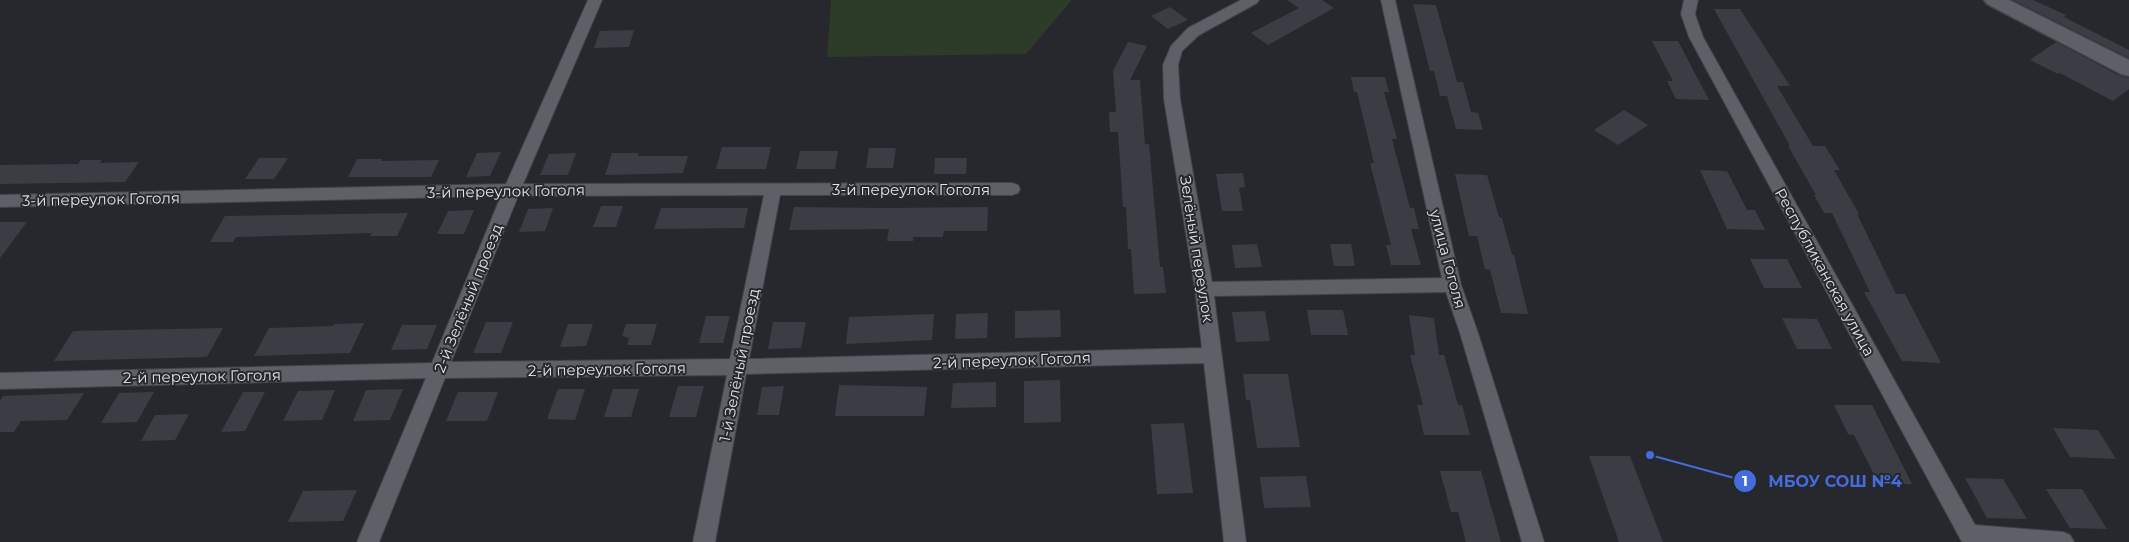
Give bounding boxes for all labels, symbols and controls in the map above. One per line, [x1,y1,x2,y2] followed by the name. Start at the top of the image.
[1176,174,1218,324] street label: Зелёный переулок
[427,180,585,202] street label: 3-й переулок Гоголя
[832,180,990,199] street label: 3-й переулок Гоголя
[1771,185,1879,359] street label: Республиканская улица
[22,188,180,210] street label: 3-й переулок Гоголя
[1425,206,1470,311] street label: улица Гоголя
[429,221,507,375] street label: 2-й Зелёный проезд
[715,287,763,443] street label: 1-й Зелёный проезд
[933,348,1091,372] street label: 2-й переулок Гоголя
[528,358,686,380] street label: 2-й переулок Гоголя
[123,365,281,387] street label: 2-й переулок Гоголя
[1733,466,1911,497] callout: МБОУ СОШ №4
[1742,471,1748,490] text: 1
[1768,472,1902,491] text: МБОУ СОШ №4

